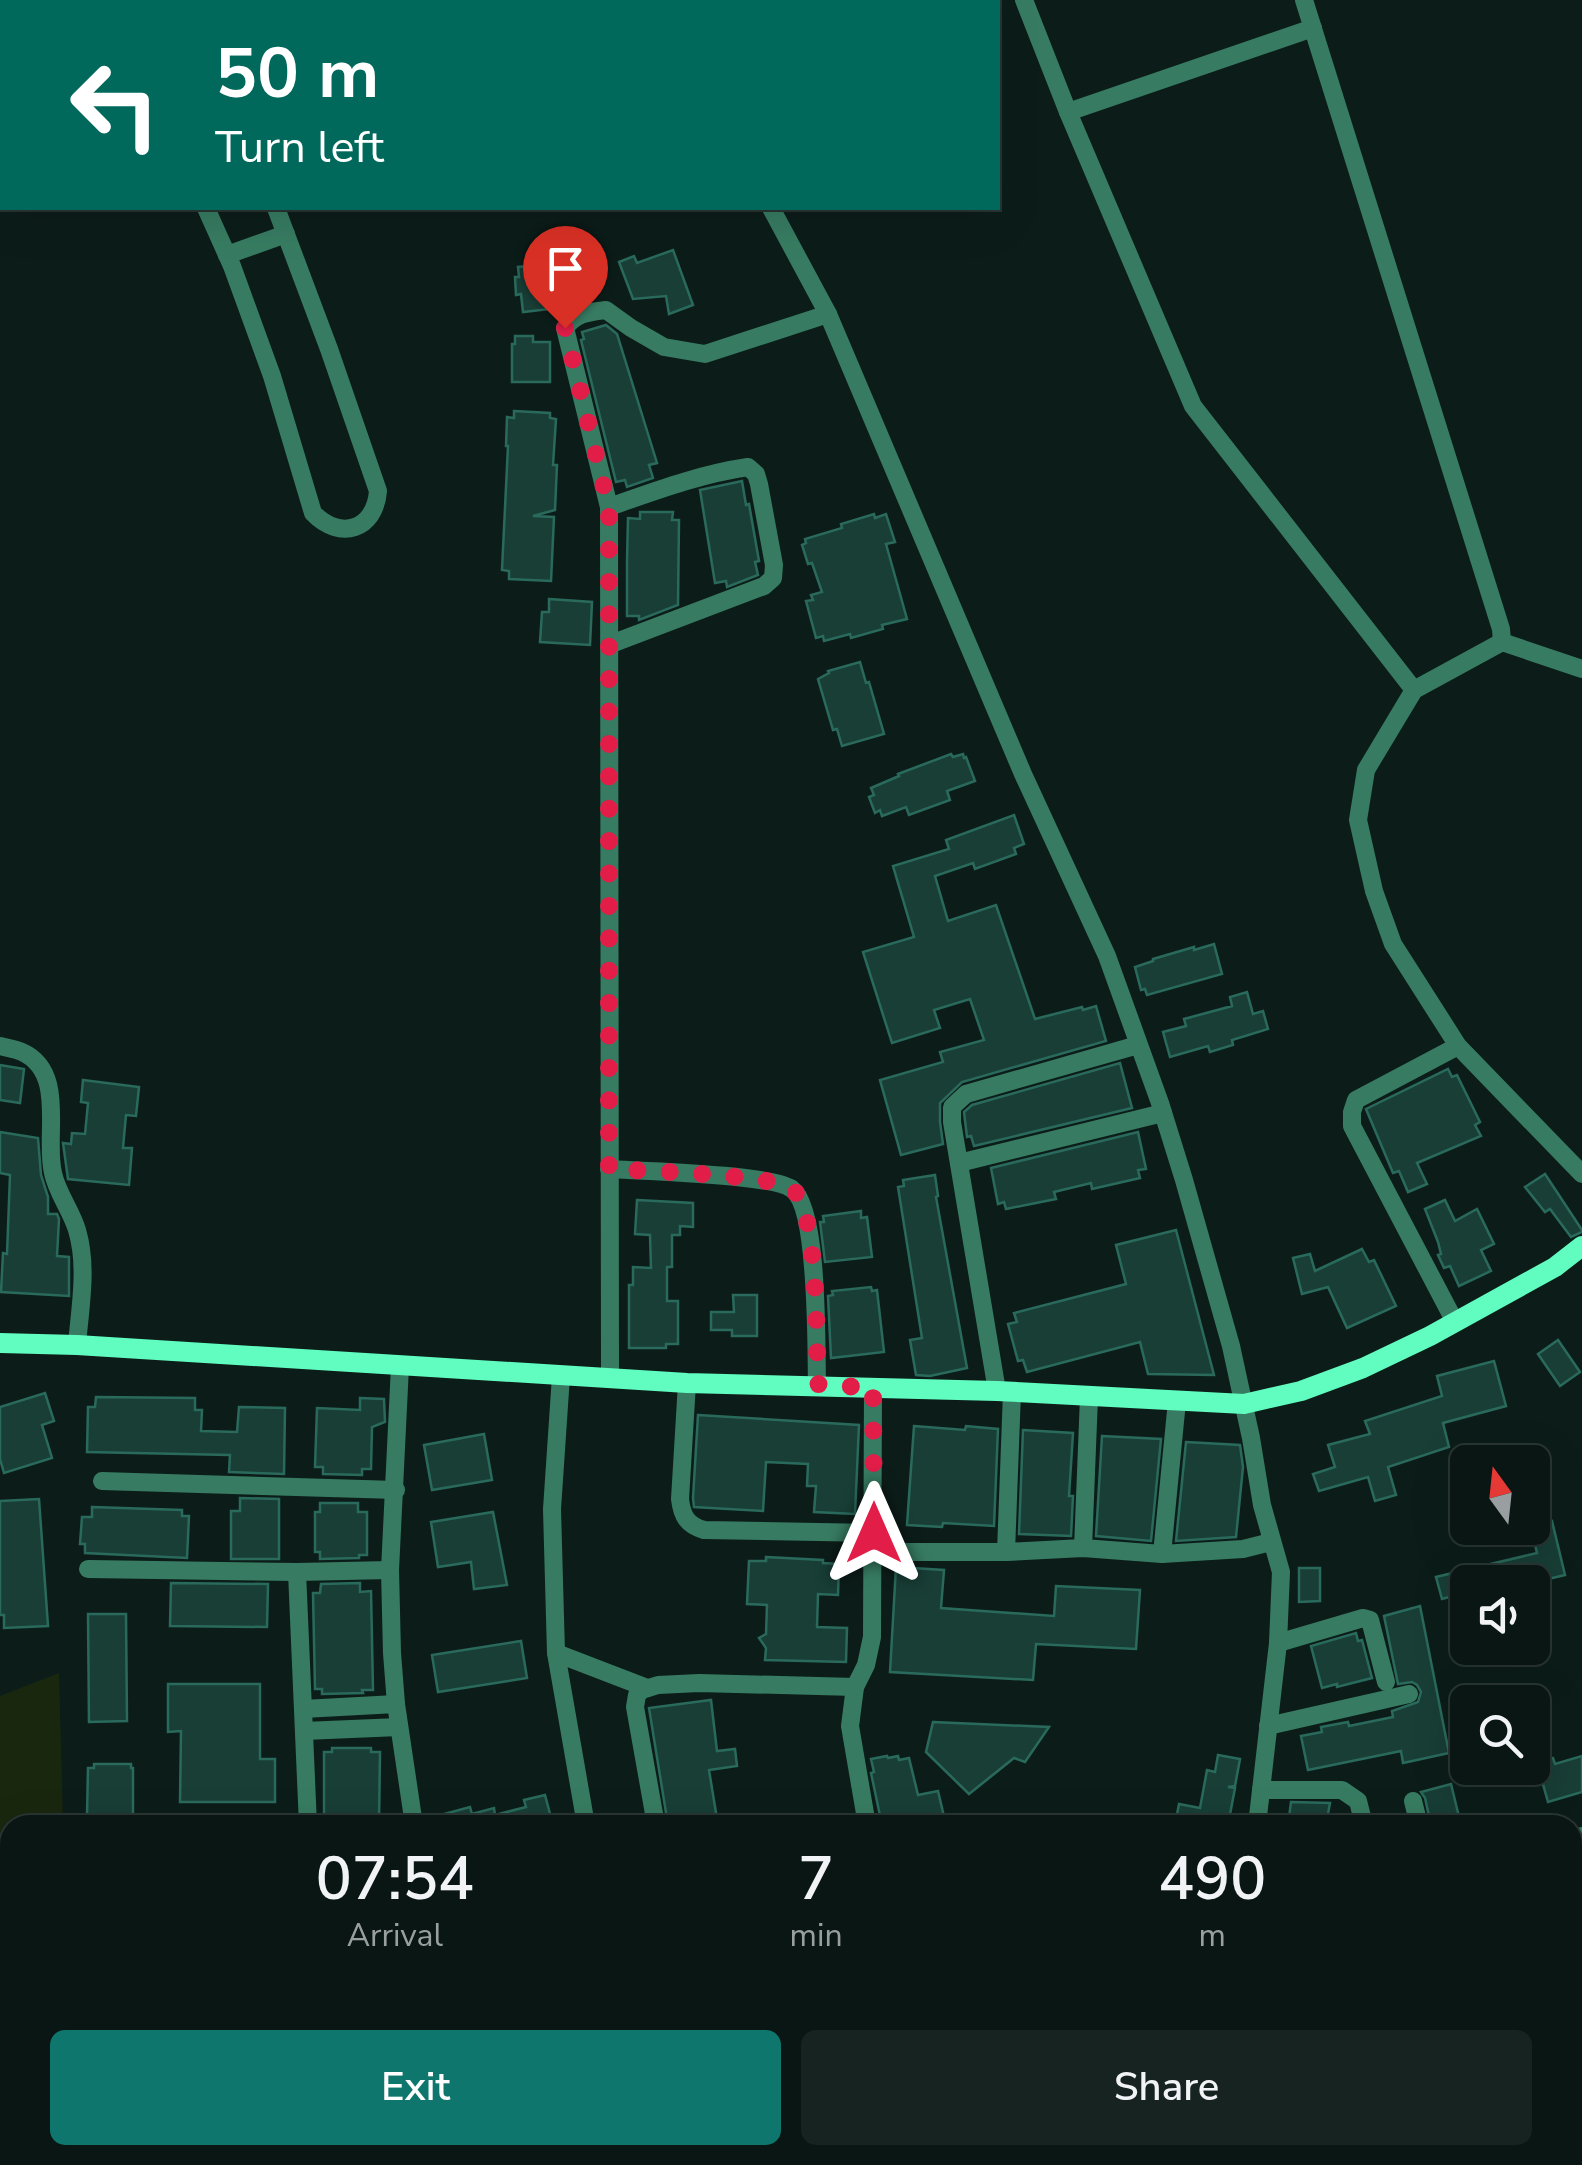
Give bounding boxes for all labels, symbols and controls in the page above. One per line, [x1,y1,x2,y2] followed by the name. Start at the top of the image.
[215,26,379,122] text: 50 m
[50,40,180,170] icon: left
[215,117,384,178] text: Turn left
[523,226,608,329] pin
[538,241,593,296] icon: arrive
[1450,1445,1550,1545] north arrow
[1450,1445,1550,1785] map controls
[822,1481,926,1585] position arrow
[1450,1565,1550,1665] button: sound
[1450,1685,1550,1785] button: search
[316,1838,474,1920] text: 07:54
[798,1838,834,1920] text: 7
[1158,1838,1266,1920] text: 490
[347,1914,443,1957] text: Arrival
[790,1914,843,1957] text: min
[1199,1914,1226,1957] text: m
[50,2030,781,2145] button: Exit
[801,2030,1532,2145] button: Share

